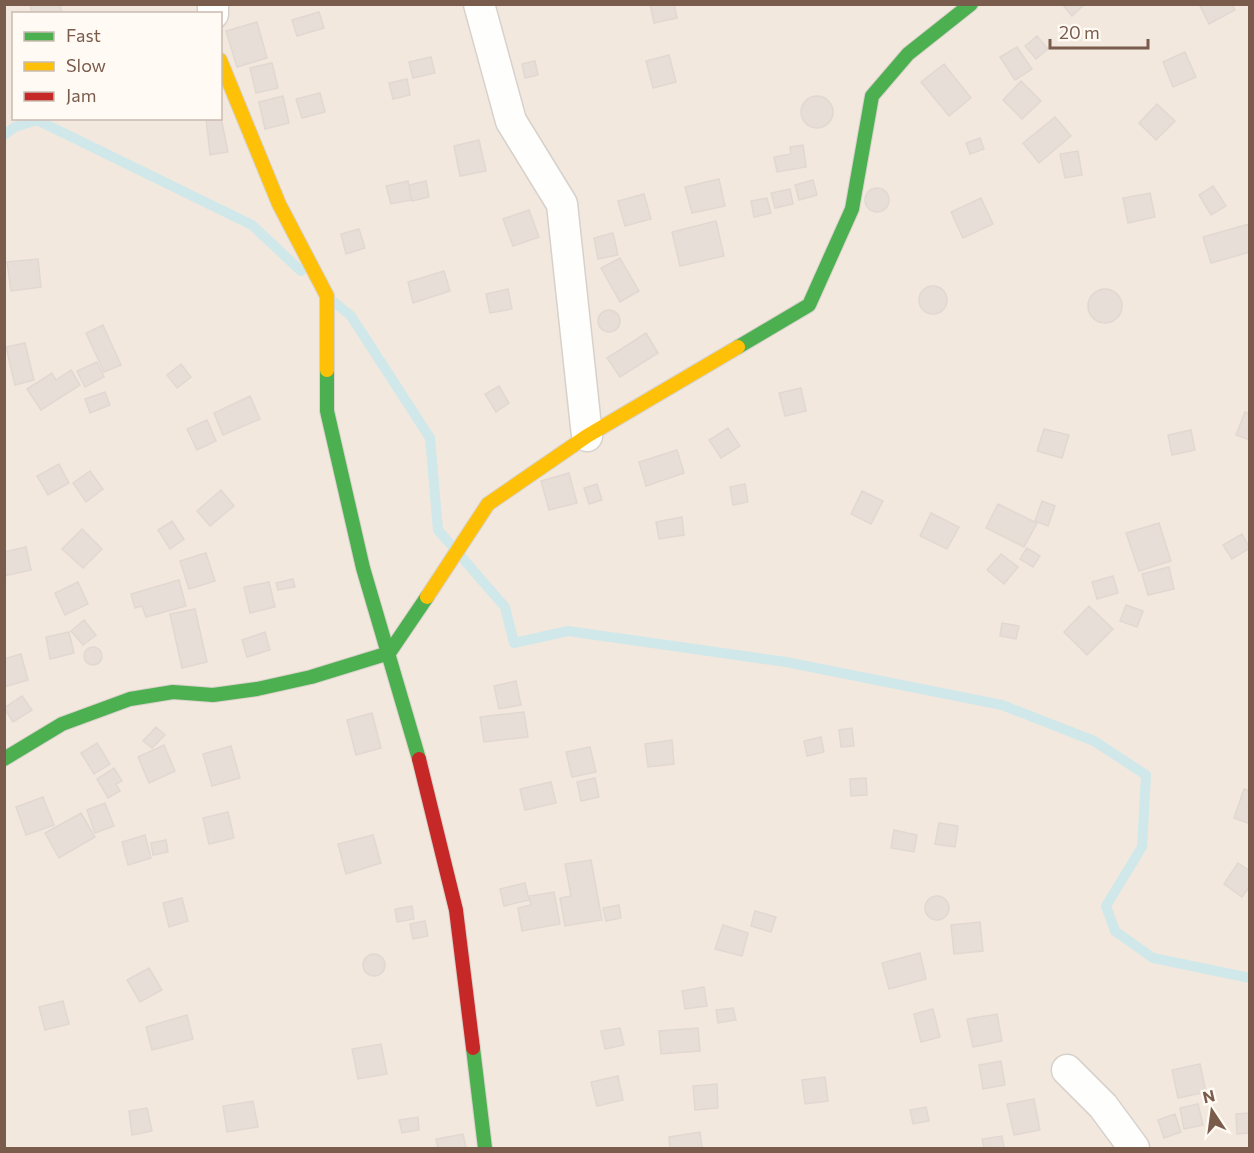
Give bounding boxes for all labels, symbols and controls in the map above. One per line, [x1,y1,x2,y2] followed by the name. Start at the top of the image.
[12,12,222,120] legend
[1050,12,1148,50] scale bar
[1059,21,1100,43] text: 20 m
[66,24,101,46] text: Fast
[66,54,106,76] text: Slow
[66,84,96,106] text: Jam
[1182,1081,1242,1141] north arrow
[1201,1085,1216,1107] text: N

